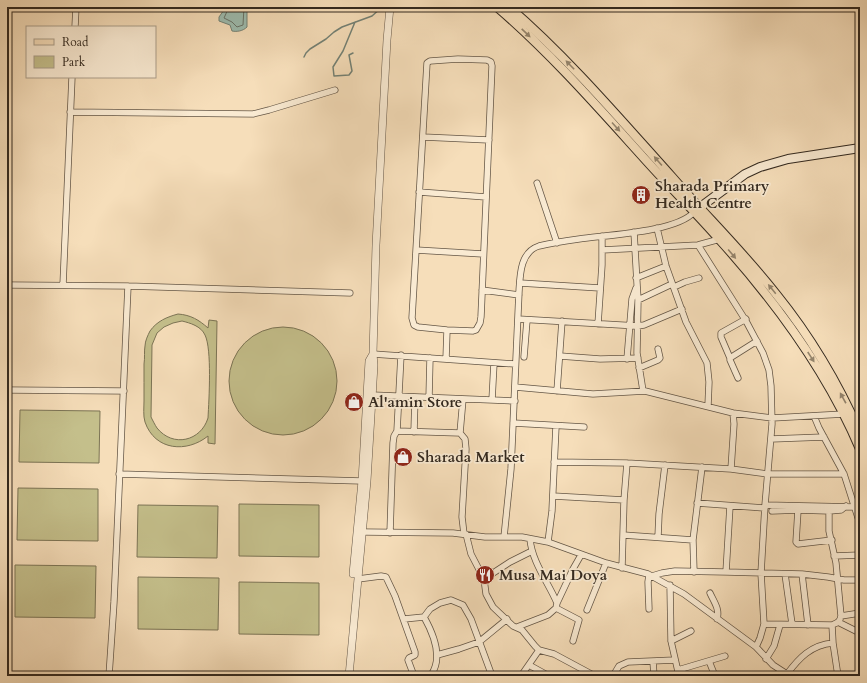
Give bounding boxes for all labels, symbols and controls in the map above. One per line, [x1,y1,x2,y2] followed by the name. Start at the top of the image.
[26,26,156,78] legend
[521,28,531,38] one-way arrow
[62,34,89,50] text: Road
[62,54,86,70] text: Park
[565,60,575,70] one-way arrow
[611,122,621,132] one-way arrow
[653,156,662,166] one-way arrow
[655,176,770,213] place label: Sharada Primary Health Centre
[630,184,652,206] building icon: Sharada Primary Health Centre
[728,248,736,259] one-way arrow
[768,284,777,295] one-way arrow
[807,352,815,362] one-way arrow
[343,391,365,413] shop icon: Al'amin Store
[368,392,462,412] place label: Al'amin Store
[840,392,847,404] one-way arrow
[392,446,414,468] shop icon: Sharada Market
[417,447,525,467] place label: Sharada Market
[474,564,496,586] restaurant icon: Musa Mai Doya
[499,565,608,585] place label: Musa Mai Doya

